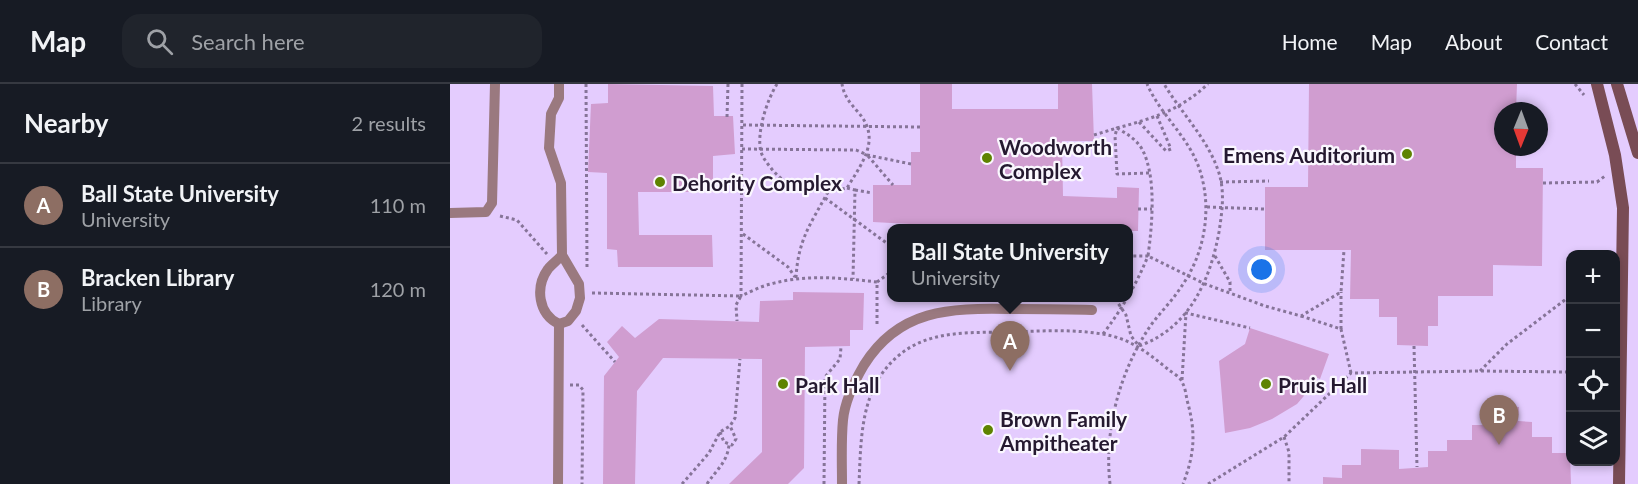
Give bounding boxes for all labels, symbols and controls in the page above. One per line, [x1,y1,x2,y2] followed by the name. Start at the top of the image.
[122,14,542,68] search box
[30,24,86,58] text: Map
[143,25,176,58] icon: search
[191,28,305,55] text: Search here
[1282,29,1338,54] text: Home
[1371,29,1412,54] text: Map
[1445,29,1502,54] text: About
[1535,29,1608,54] text: Contact
[1494,102,1548,156] north arrow
[24,107,109,139] text: Nearby
[351,111,426,135] text: 2 results
[999,134,1112,183] place label: Woodworth Complex
[1223,142,1395,167] place label: Emens Auditorium
[1400,147,1414,161] marker: Emens Auditorium
[980,151,994,165] marker: Woodworth Complex
[672,170,842,195] place label: Dehority Complex
[653,175,667,189] marker: Dehority Complex
[81,180,279,207] text: Ball State University
[37,193,50,217] text: A
[370,193,426,217] text: 110 m
[81,207,170,231] text: University
[887,224,1133,302] popup
[911,238,1109,265] text: Ball State University
[1566,250,1620,466] map controls
[1566,250,1620,304] button: +
[1247,255,1276,284] your location
[81,264,234,291] text: Bracken Library
[911,265,1000,289] text: University
[37,277,50,301] text: B
[370,277,426,301] text: 120 m
[81,291,142,315] text: Library
[1566,304,1620,358] button: −
[990,322,1030,371] pin: A
[1566,358,1620,412] button: locate
[795,372,880,397] place label: Park Hall
[1278,372,1367,397] place label: Pruis Hall
[776,377,790,391] marker: Park Hall
[1259,377,1273,391] marker: Pruis Hall
[1480,396,1518,445] pin: B
[999,406,1128,455] place label: Brown Family Ampitheater
[1566,412,1620,466] button: layers
[981,423,995,437] marker: Brown Family Ampitheater

